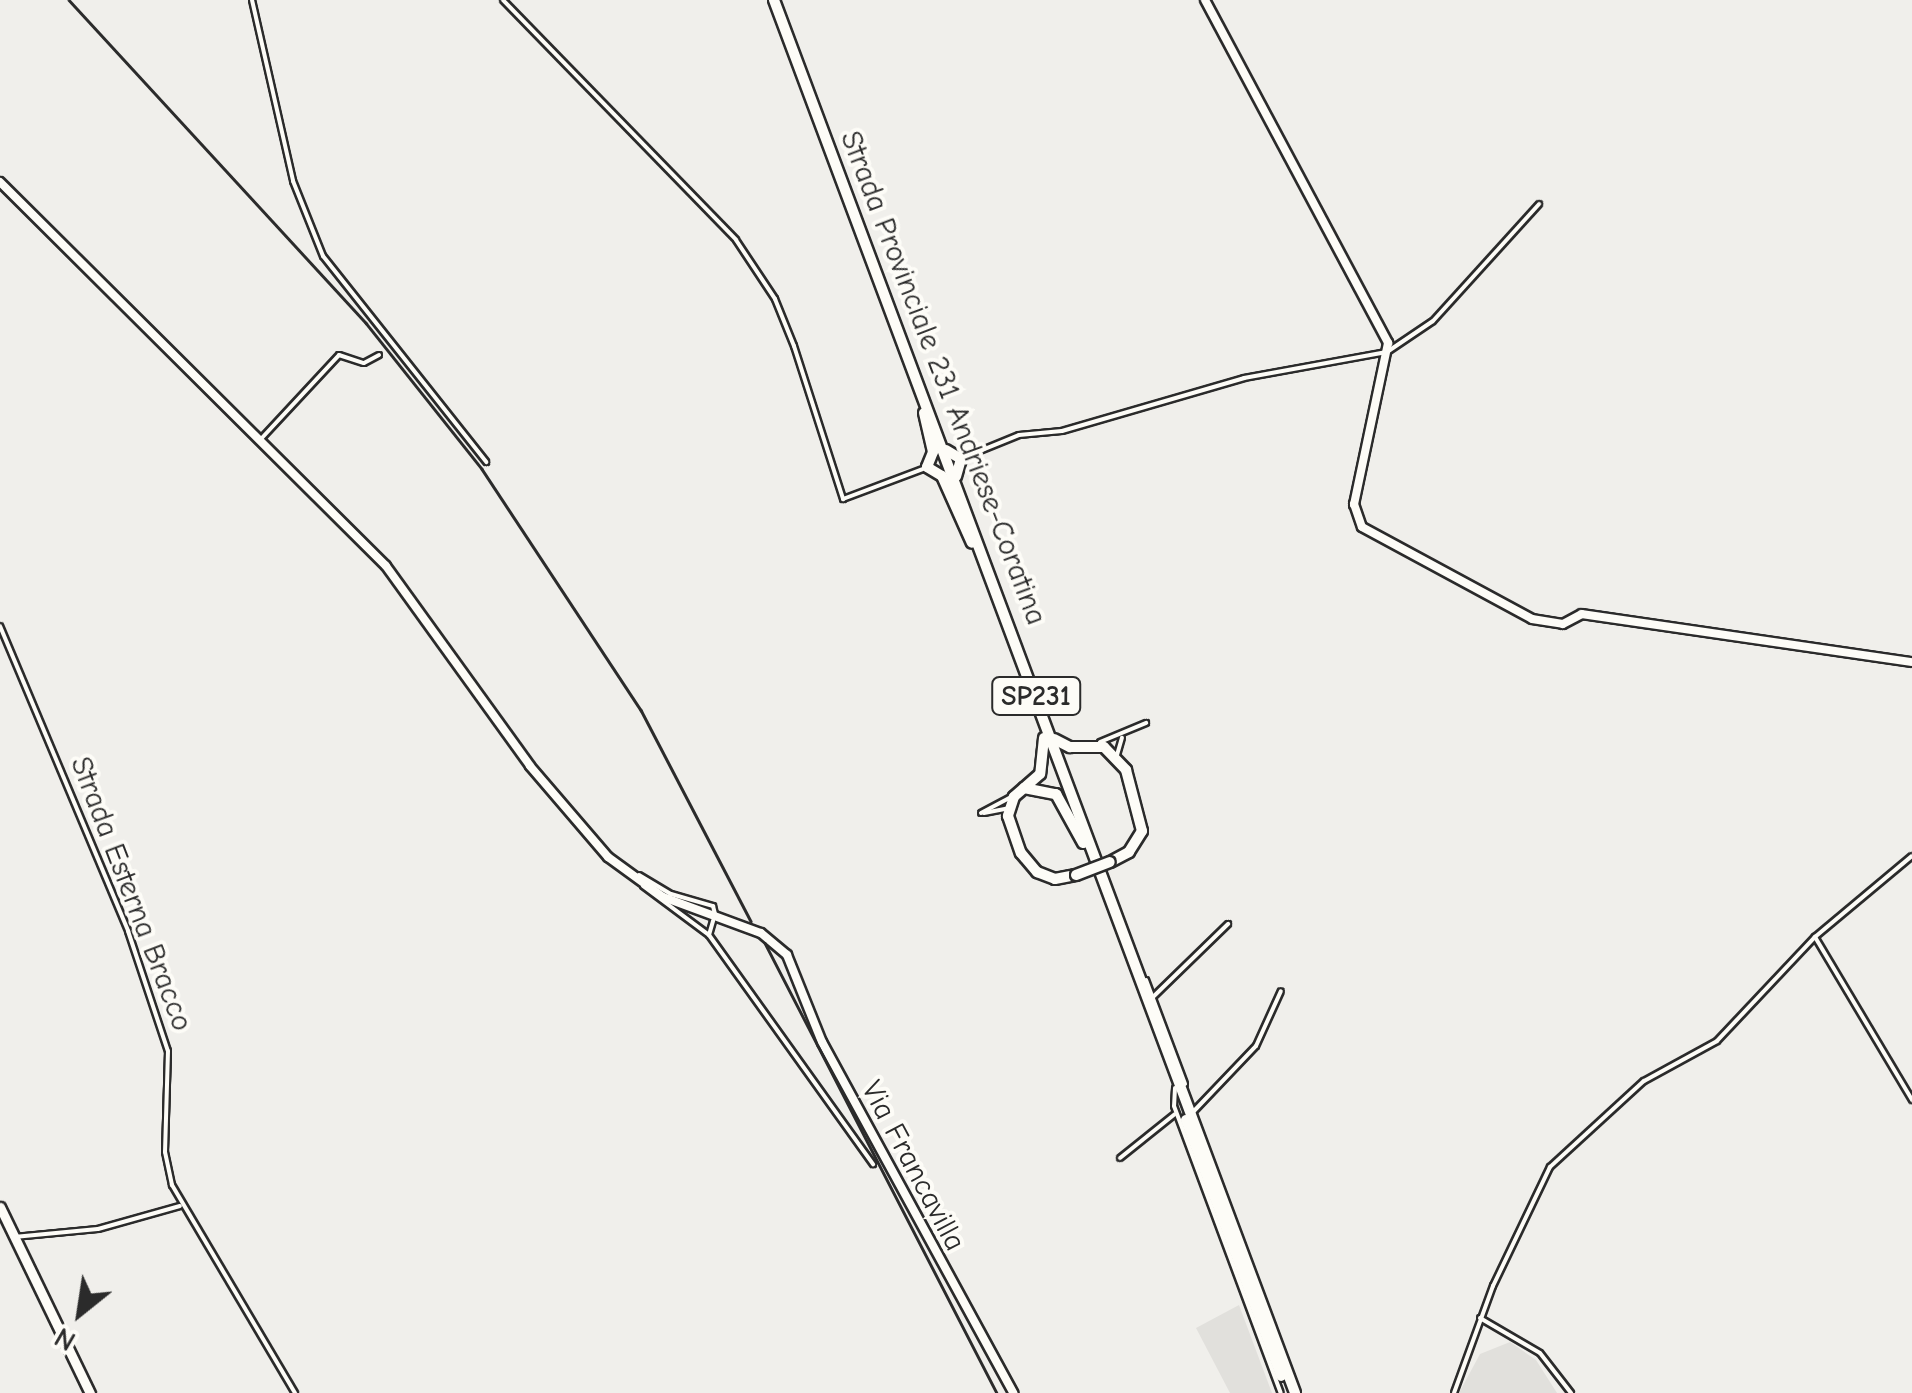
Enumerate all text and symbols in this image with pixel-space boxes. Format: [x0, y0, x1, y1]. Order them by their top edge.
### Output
street label: Strada Provinciale 231 Andriese-Coratina [832, 126, 1054, 630]
road number: SP231 [991, 673, 1081, 719]
street label: Strada Esterna Bracco [62, 752, 200, 1036]
street label: Via Francavilla [853, 1075, 973, 1257]
north arrow [30, 1263, 130, 1363]
text: N [49, 1321, 81, 1357]

